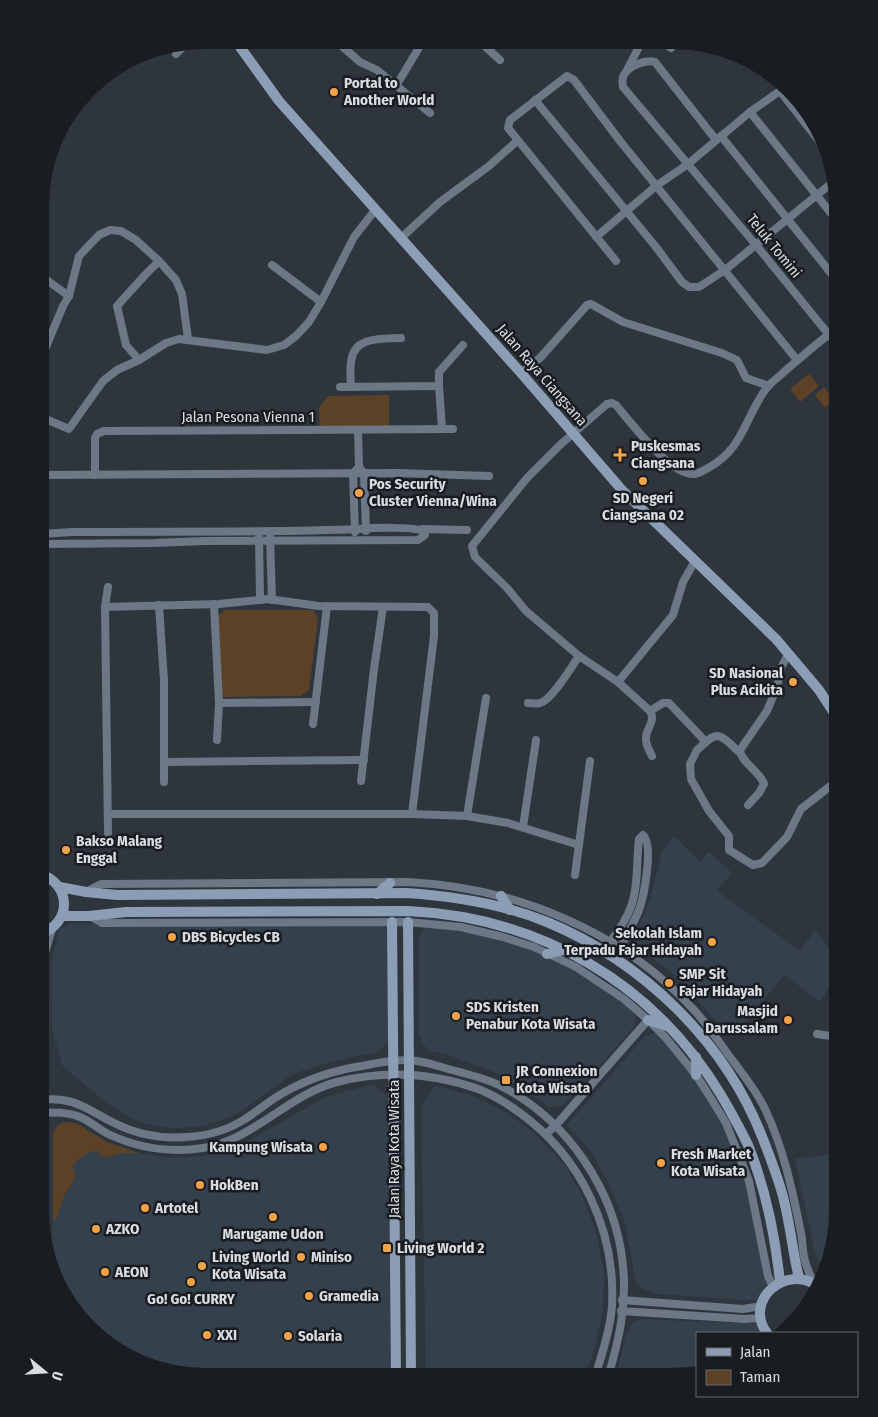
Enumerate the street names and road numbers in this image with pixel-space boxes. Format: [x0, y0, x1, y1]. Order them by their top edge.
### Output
street label: Teluk Tomini [743, 210, 805, 282]
street label: Jalan Raya Ciangsana [493, 320, 591, 430]
street label: Jalan Pesona Vienna 1 [181, 408, 315, 426]
street label: Jalan Raya Kota Wisata [385, 1080, 403, 1218]

